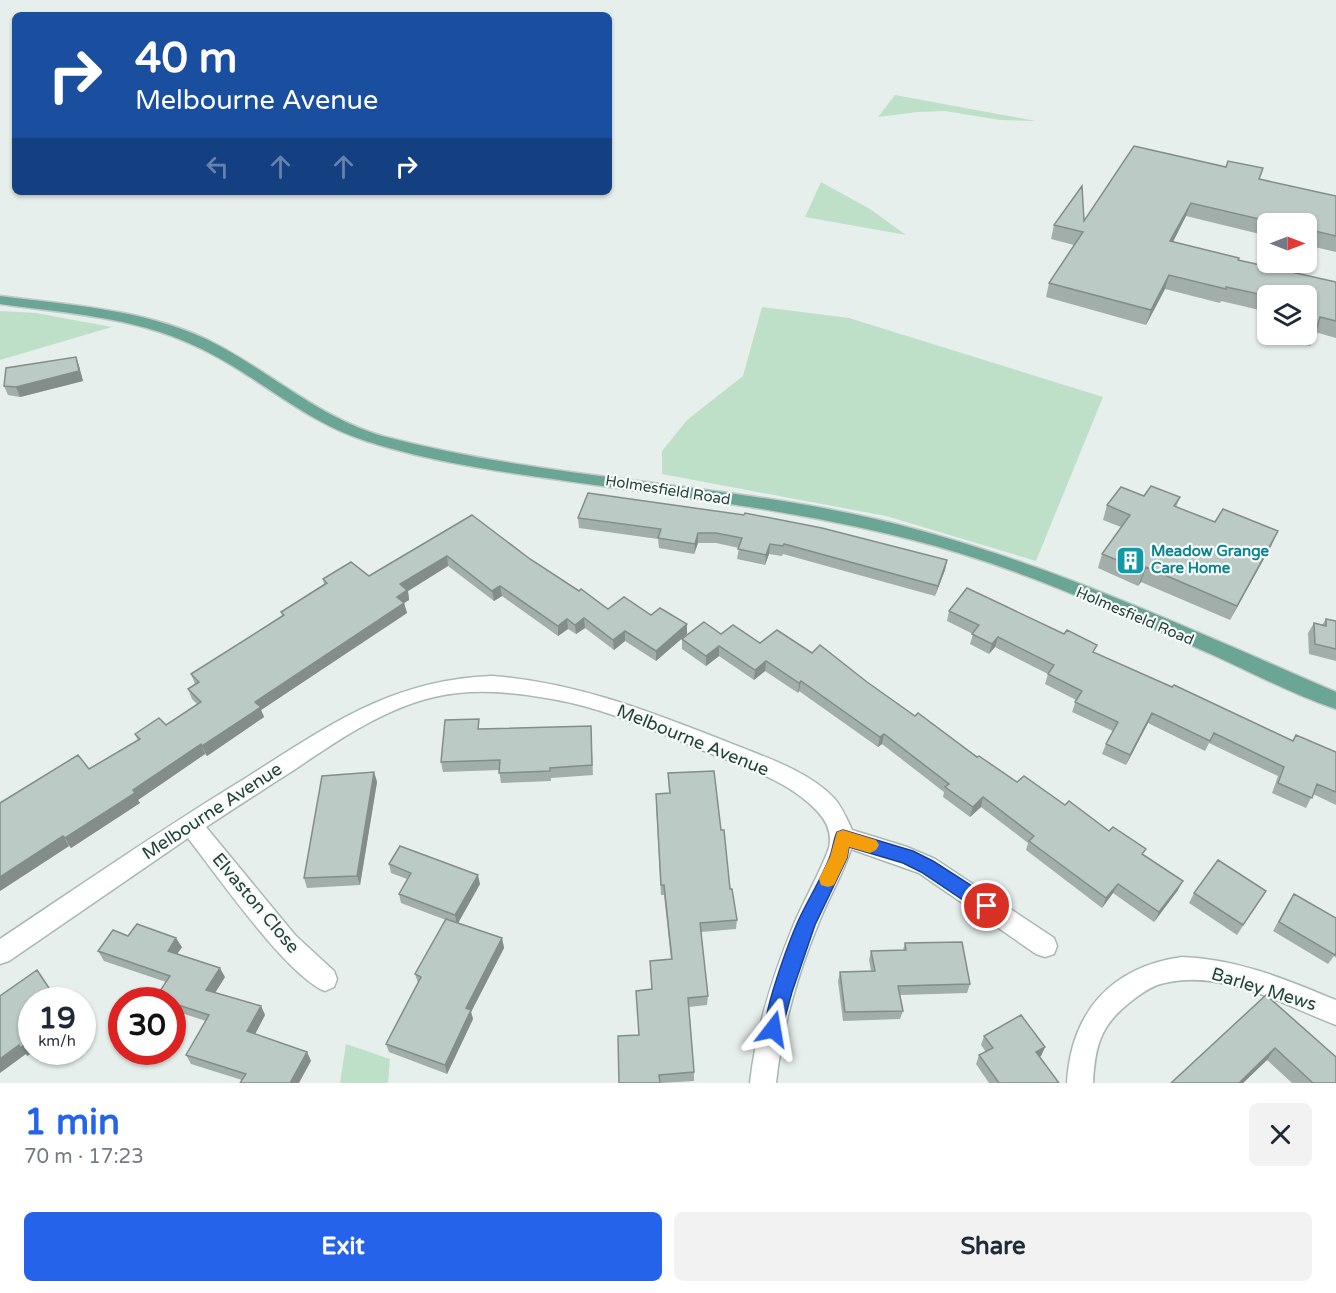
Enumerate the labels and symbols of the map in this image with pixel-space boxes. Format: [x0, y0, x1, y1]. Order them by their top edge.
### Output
north arrow [1257, 213, 1317, 273]
street label: Holmesfield Road [604, 471, 732, 509]
place label: Meadow Grange Care Home [1151, 542, 1270, 577]
building icon: Meadow Grange Care Home [1114, 544, 1146, 576]
street label: Holmesfield Road [1073, 583, 1197, 649]
street label: Melbourne Avenue [614, 699, 772, 781]
street label: Melbourne Avenue [138, 758, 286, 864]
street label: Elvaston Close [208, 848, 304, 958]
pin [961, 880, 1012, 931]
street label: Barley Mews [1209, 963, 1319, 1015]
speed limit sign: 30 [108, 987, 186, 1065]
position arrow [741, 997, 805, 1061]

